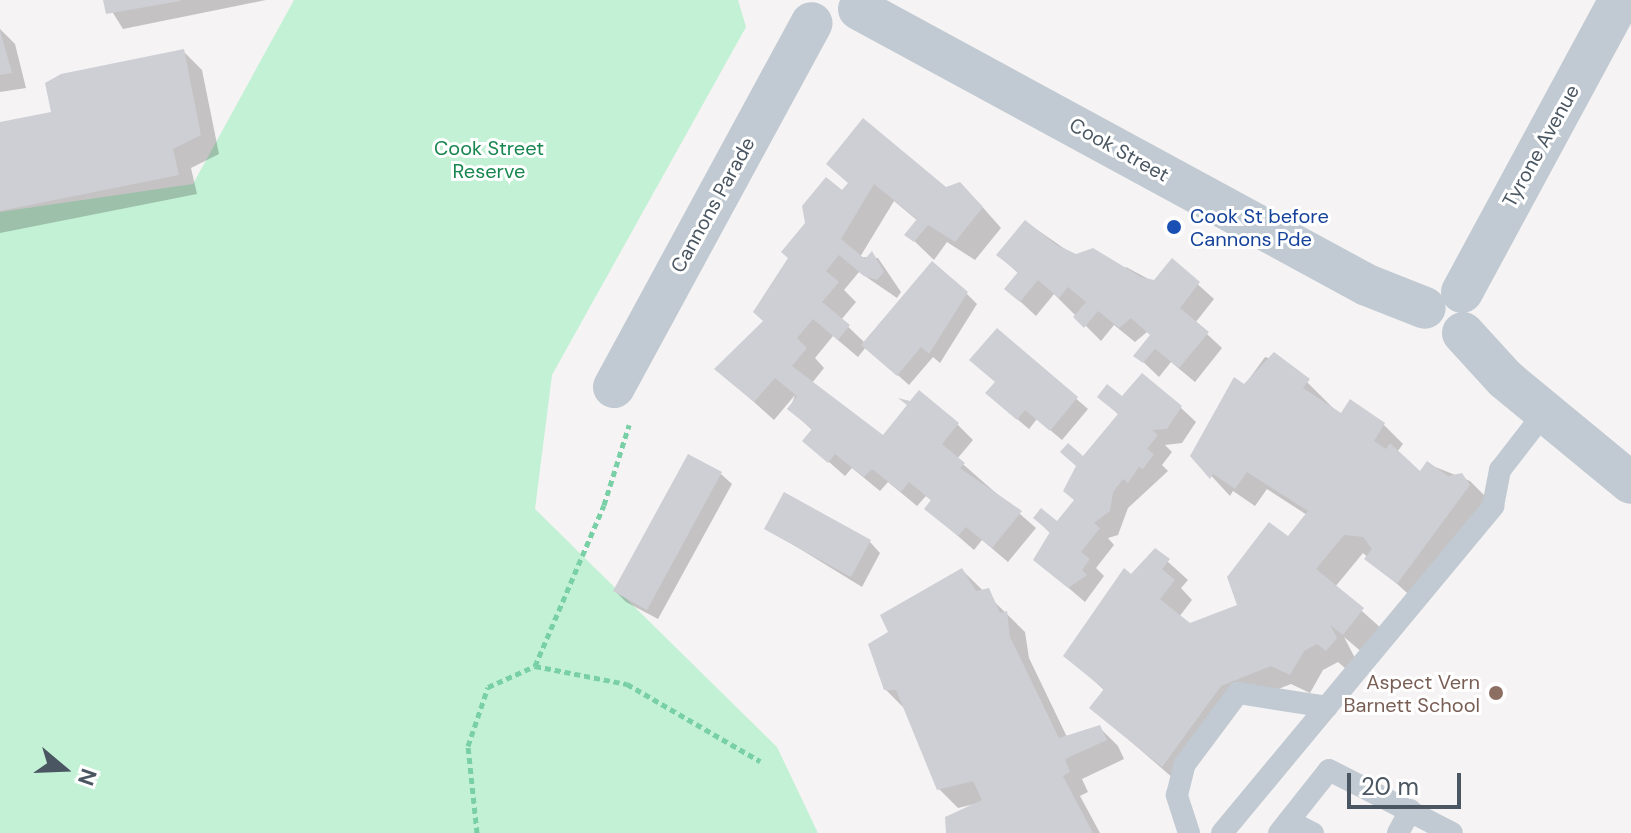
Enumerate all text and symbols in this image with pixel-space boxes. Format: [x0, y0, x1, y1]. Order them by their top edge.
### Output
street label: Tyrone Avenue [1497, 81, 1585, 211]
street label: Cook Street [1065, 113, 1173, 187]
street label: Cannons Parade [666, 133, 760, 277]
park label: Cook Street Reserve [434, 136, 544, 183]
place label: Cook St before Cannons Pde [1190, 204, 1329, 251]
marker: Cook St before Cannons Pde [1165, 218, 1183, 236]
place label: Aspect Vern Barnett School [1343, 670, 1480, 717]
marker: Aspect Vern Barnett School [1487, 684, 1505, 702]
north arrow [24, 729, 104, 809]
scale bar [1351, 757, 1465, 807]
text: N [71, 765, 103, 789]
text: 20 m [1361, 771, 1419, 802]

